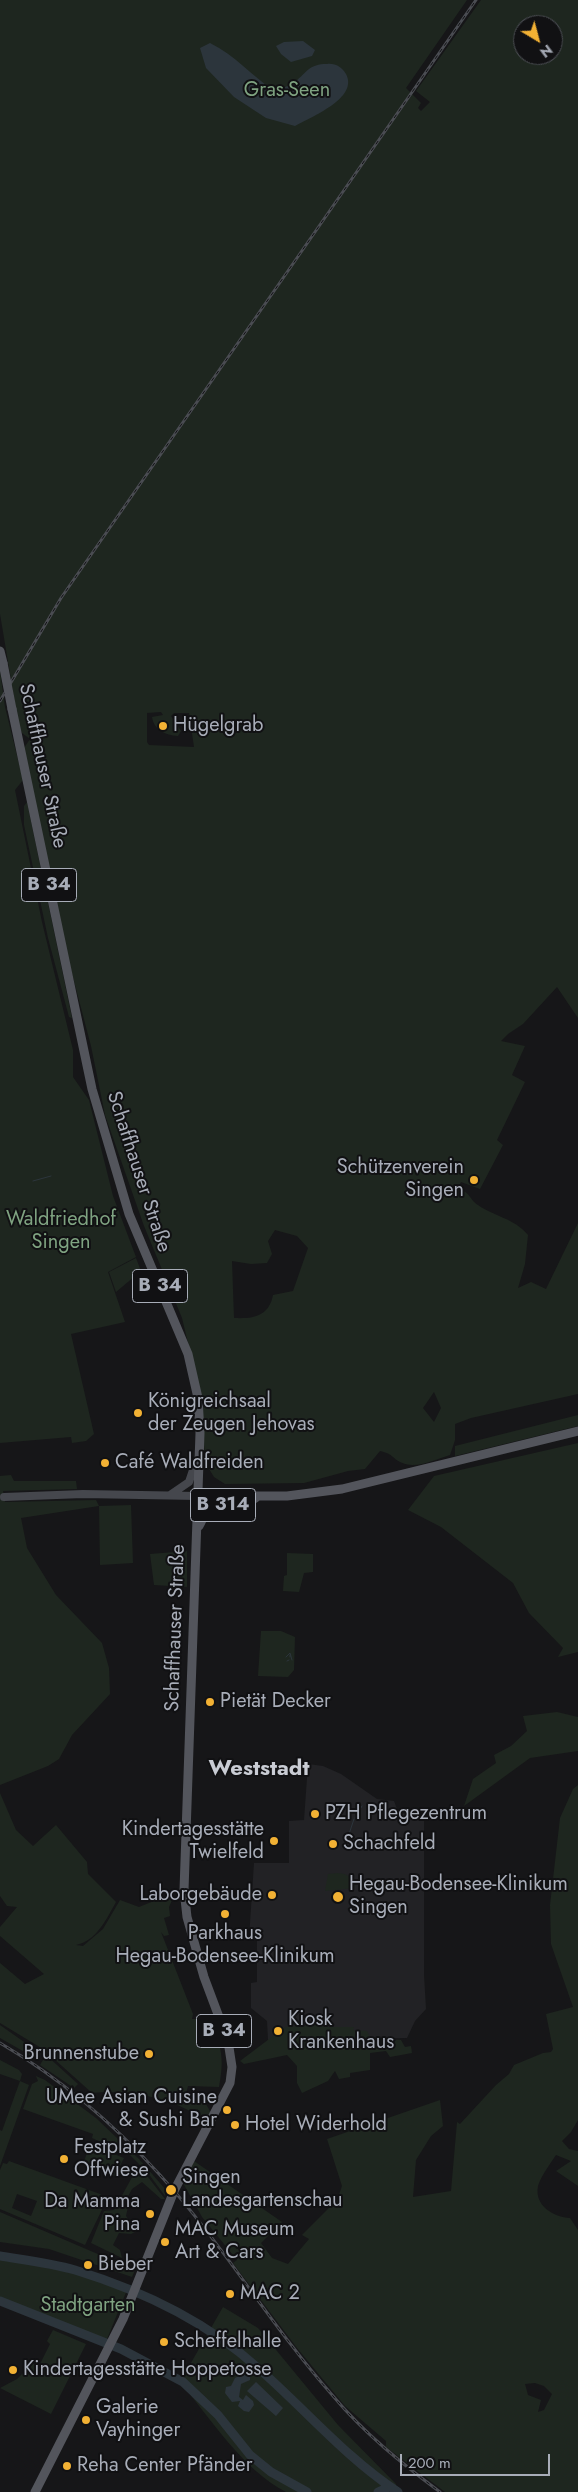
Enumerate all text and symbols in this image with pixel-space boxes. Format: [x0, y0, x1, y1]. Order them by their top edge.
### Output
north arrow [513, 15, 563, 65]
text: N [536, 40, 557, 63]
park label: Gras-Seen [244, 79, 330, 103]
street label: Schaffhauser Straße [13, 681, 71, 851]
place label: Hügelgrab [173, 714, 263, 738]
marker: Hügelgrab [157, 720, 169, 732]
road number: B 34 [22, 868, 76, 902]
street label: Schaffhauser Straße [101, 1089, 175, 1255]
place label: Schützenverein Singen [337, 1156, 464, 1203]
marker: Schützenverein Singen [468, 1174, 480, 1186]
park label: Waldfriedhof Singen [6, 1208, 116, 1255]
road number: B 34 [132, 1270, 188, 1302]
place label: Königreichsaal der Zeugen Jehovas [148, 1390, 315, 1437]
marker: Königreichsaal der Zeugen Jehovas [132, 1407, 144, 1419]
place label: Café Waldfreiden [115, 1451, 264, 1475]
marker: Café Waldfreiden [99, 1457, 111, 1469]
road number: B 314 [190, 1488, 256, 1522]
street label: Schaffhauser Straße [161, 1544, 191, 1712]
place label: Pietät Decker [220, 1690, 331, 1714]
marker: Pietät Decker [204, 1696, 216, 1708]
district label: Weststadt [209, 1757, 309, 1783]
place label: PZH Pflegezentrum [325, 1802, 487, 1826]
marker: PZH Pflegezentrum [309, 1808, 321, 1820]
place label: Kindertagesstätte Twielfeld [122, 1818, 264, 1865]
place label: Schachfeld [343, 1832, 436, 1856]
marker: Kindertagesstätte Twielfeld [268, 1835, 280, 1847]
marker: Schachfeld [327, 1838, 339, 1850]
place label: Hegau-Bodensee-Klinikum Singen [349, 1873, 568, 1920]
place label: Laborgebäude [140, 1883, 262, 1907]
marker: Laborgebäude [266, 1889, 278, 1901]
marker: Hegau-Bodensee-Klinikum Singen [331, 1890, 345, 1904]
marker: Parkhaus Hegau-Bodensee-Klinikum [219, 1908, 231, 1920]
place label: Parkhaus Hegau-Bodensee-Klinikum [116, 1922, 334, 1969]
place label: Kiosk Krankenhaus [288, 2008, 394, 2055]
road number: B 34 [196, 2014, 252, 2048]
marker: Kiosk Krankenhaus [272, 2025, 284, 2037]
place label: Brunnenstube [24, 2042, 139, 2066]
marker: Brunnenstube [143, 2048, 155, 2060]
place label: UMee Asian Cuisine & Sushi Bar [46, 2086, 217, 2133]
marker: UMee Asian Cuisine & Sushi Bar [221, 2104, 233, 2116]
place label: Hotel Widerhold [245, 2113, 387, 2137]
marker: Hotel Widerhold [229, 2119, 241, 2131]
place label: Festplatz Offwiese [74, 2136, 149, 2183]
marker: Festplatz Offwiese [58, 2153, 70, 2165]
place label: Singen Landesgartenschau [182, 2166, 343, 2213]
marker: Singen Landesgartenschau [164, 2183, 178, 2197]
place label: Da Mamma Pina [44, 2190, 140, 2237]
marker: Da Mamma Pina [144, 2208, 156, 2220]
place label: MAC Museum Art & Cars [175, 2218, 295, 2265]
marker: MAC Museum Art & Cars [159, 2236, 171, 2248]
place label: Bieber [98, 2253, 153, 2277]
marker: Bieber [82, 2259, 94, 2271]
place label: MAC 2 [240, 2282, 300, 2306]
marker: MAC 2 [224, 2288, 236, 2300]
park label: Stadtgarten [40, 2294, 136, 2318]
place label: Scheffelhalle [174, 2330, 281, 2354]
marker: Scheffelhalle [158, 2336, 170, 2348]
place label: Kindertagesstätte Hoppetosse [23, 2358, 272, 2382]
marker: Kindertagesstätte Hoppetosse [7, 2364, 19, 2376]
place label: Galerie Vayhinger [96, 2396, 180, 2443]
marker: Galerie Vayhinger [80, 2414, 92, 2426]
scale bar [403, 2444, 553, 2476]
text: 200 m [408, 2452, 451, 2474]
place label: Reha Center Pfänder [77, 2454, 253, 2478]
marker: Reha Center Pfänder [61, 2460, 73, 2472]

